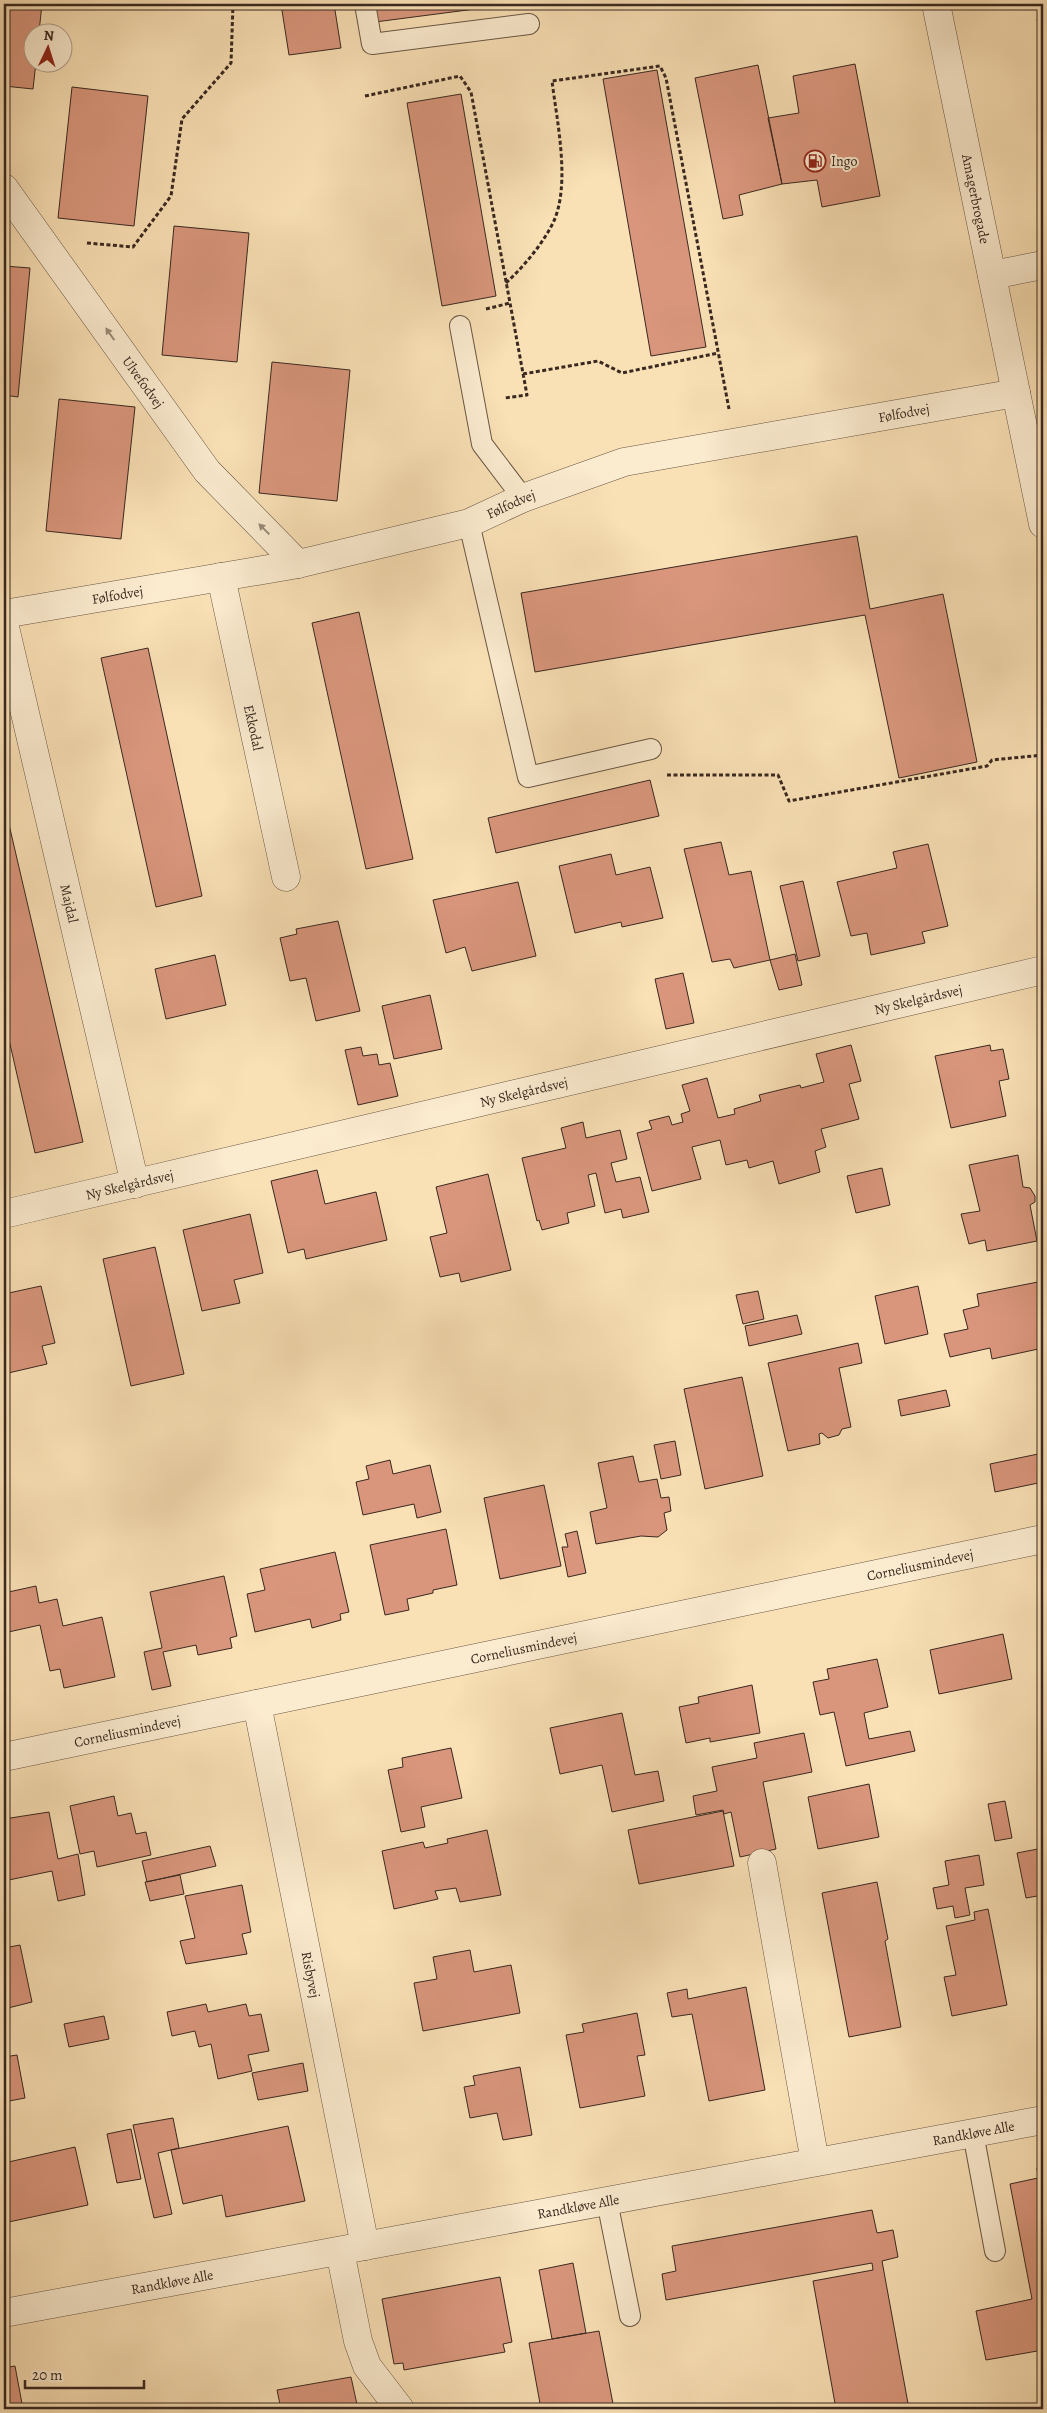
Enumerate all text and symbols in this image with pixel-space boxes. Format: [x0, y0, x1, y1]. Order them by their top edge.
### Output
north arrow [22, 22, 72, 72]
text: N [43, 26, 55, 45]
fuel station icon: Ingo [803, 149, 827, 173]
street label: Amagerbrogade [957, 151, 995, 246]
place label: Ingo [831, 152, 858, 171]
one-way arrow [105, 327, 115, 340]
street label: Ulvefodvej [118, 352, 168, 412]
street label: Følfodvej [877, 399, 931, 427]
street label: Følfodvej [483, 485, 538, 523]
one-way arrow [258, 523, 270, 535]
street label: Følfodvej [90, 581, 144, 608]
street label: Ekkodal [239, 703, 268, 753]
street label: Majdal [56, 882, 83, 925]
street label: Ny Skelgårdsvej [872, 980, 964, 1019]
street label: Ny Skelgårdsvej [478, 1072, 570, 1111]
street label: Ny Skelgårdsvej [84, 1165, 176, 1204]
street label: Corneliusmindevej [865, 1544, 975, 1585]
street label: Corneliusmindevej [469, 1628, 579, 1668]
street label: Corneliusmindevej [72, 1711, 182, 1752]
street label: Risbyvej [297, 1950, 325, 2000]
street label: Randkløve Alle [931, 2116, 1016, 2150]
street label: Randkløve Alle [536, 2189, 621, 2223]
street label: Randkløve Alle [129, 2265, 215, 2299]
scale bar [25, 2358, 144, 2390]
text: 20 m [32, 2365, 63, 2385]

